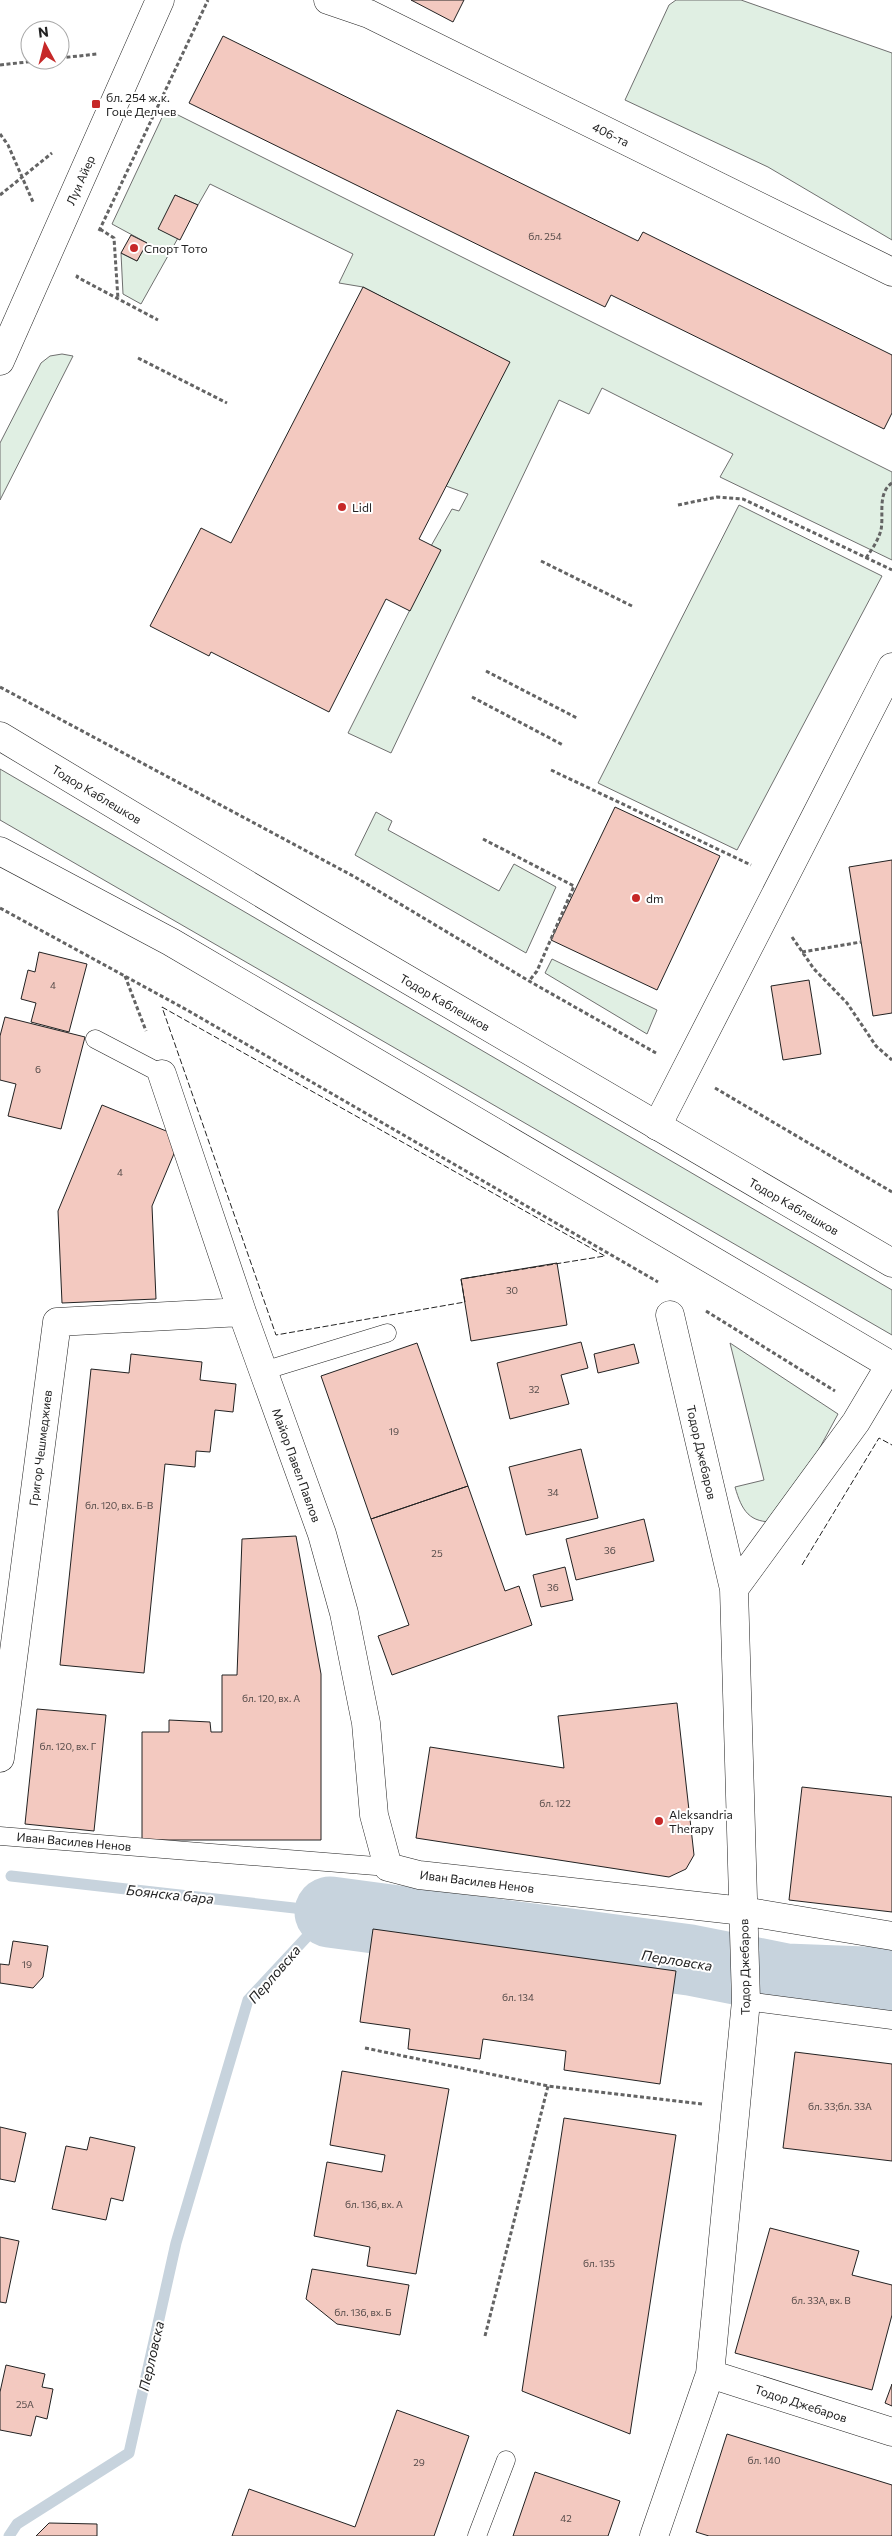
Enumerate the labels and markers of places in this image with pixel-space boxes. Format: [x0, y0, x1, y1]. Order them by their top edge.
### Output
place label: бл. 254 ж.к. Гоце Делчев [106, 90, 176, 118]
marker: бл. 254 ж.к. Гоце Делчев [90, 98, 102, 110]
place label: Спорт Тото [144, 241, 208, 255]
marker: Спорт Тото [128, 242, 140, 254]
place label: Lidl [352, 500, 372, 514]
marker: Lidl [336, 501, 348, 513]
place label: dm [646, 891, 663, 905]
marker: dm [630, 892, 642, 904]
place label: Aleksandria Therapy [669, 1807, 733, 1835]
marker: Aleksandria Therapy [653, 1815, 665, 1827]

